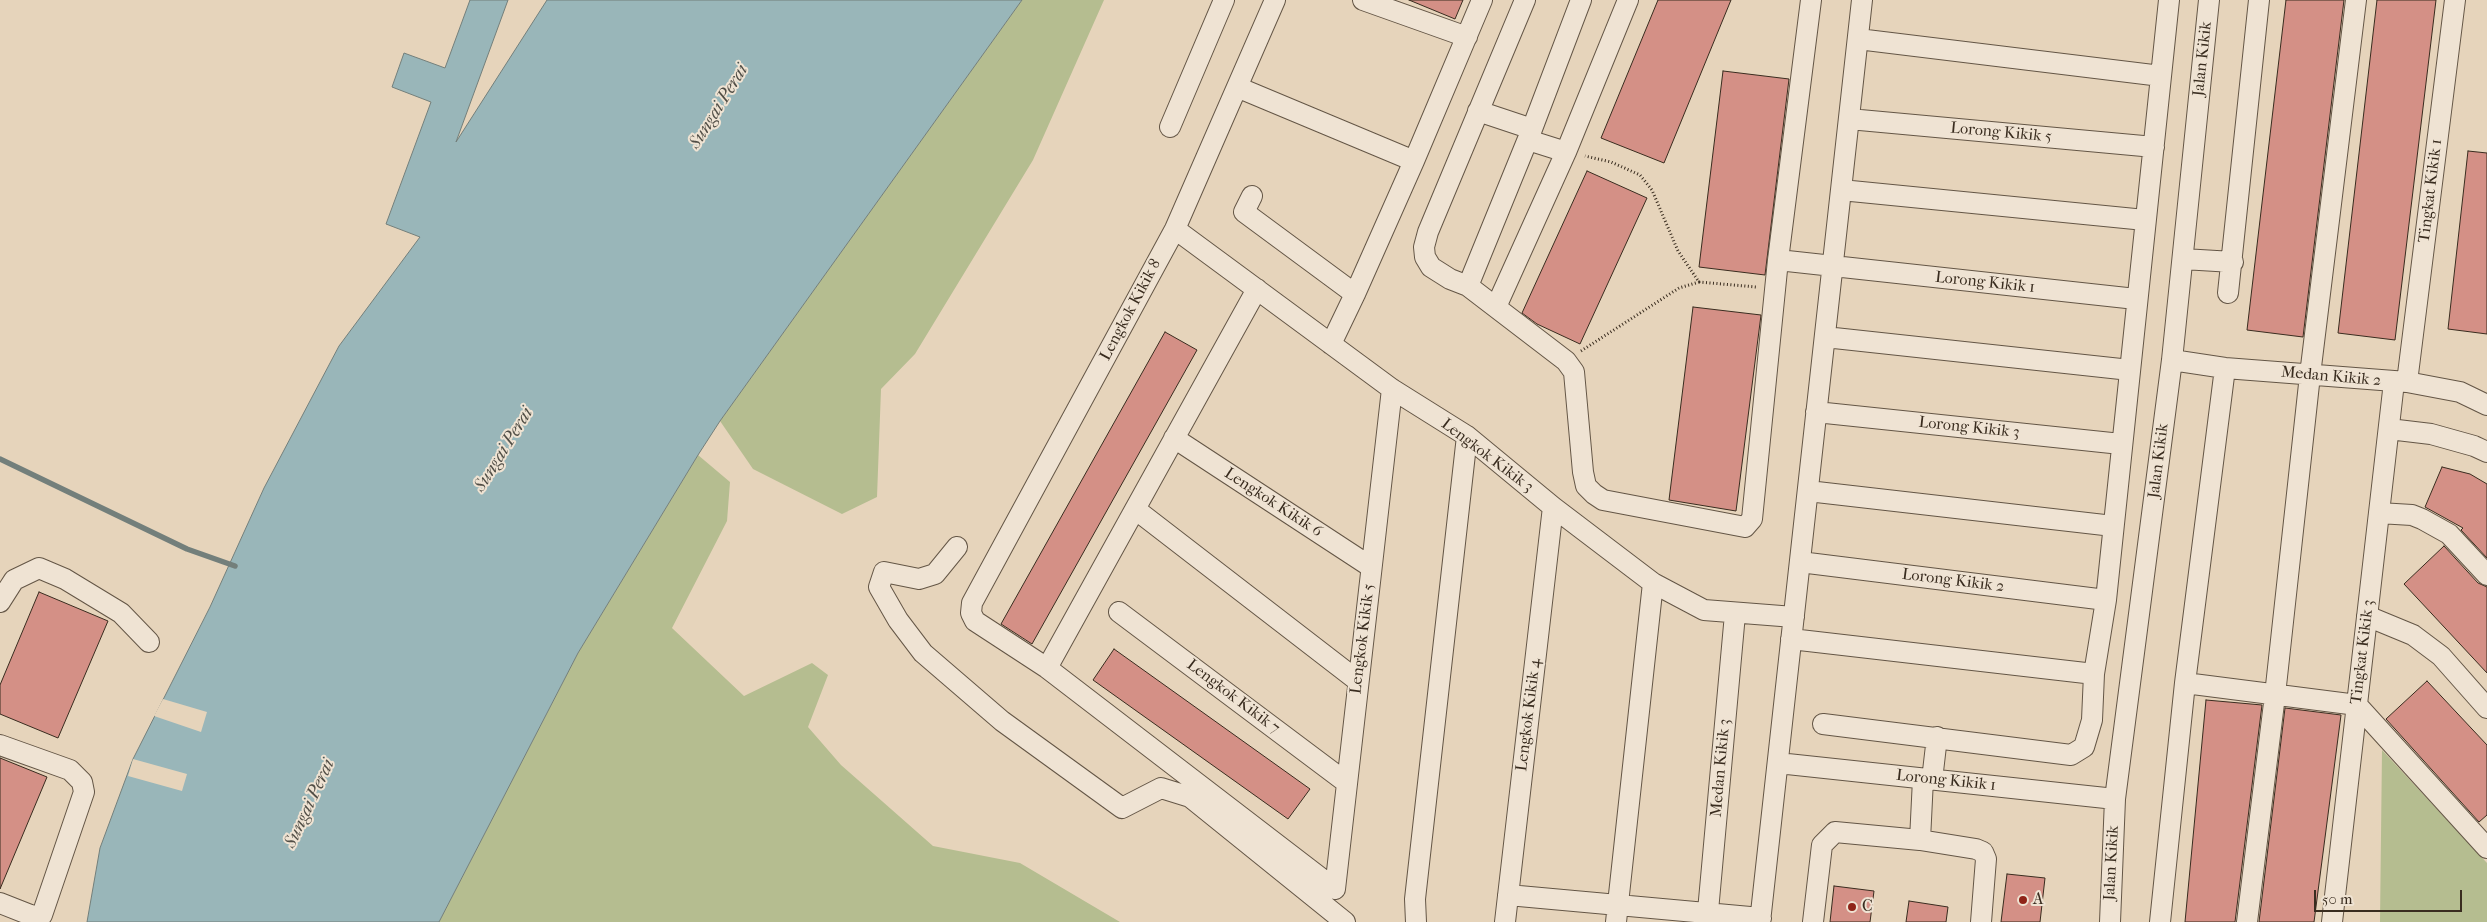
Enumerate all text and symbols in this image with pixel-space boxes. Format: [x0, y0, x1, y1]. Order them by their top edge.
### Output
street label: Jalan Kikik [2190, 21, 2216, 97]
water label: Sungai Perai [685, 61, 753, 153]
street label: Lorong Kikik 5 [1950, 119, 2052, 147]
street label: Tingkat Kikik 1 [2415, 138, 2447, 244]
street label: Lengkok Kikik 8 [1096, 256, 1166, 364]
street label: Lorong Kikik 1 [1934, 268, 2036, 298]
street label: Medan Kikik 2 [2280, 363, 2382, 391]
water label: Sungai Perai [470, 404, 538, 496]
street label: Lorong Kikik 3 [1918, 413, 2020, 443]
street label: Lengkok Kikik 3 [1437, 415, 1537, 497]
street label: Jalan Kikik [2145, 423, 2173, 499]
street label: Lengkok Kikik 6 [1220, 464, 1326, 542]
street label: Lorong Kikik 2 [1901, 565, 2005, 597]
street label: Lengkok Kikik 5 [1347, 583, 1379, 695]
street label: Tingkat Kikik 3 [2347, 599, 2379, 705]
street label: Lengkok Kikik 7 [1183, 656, 1283, 738]
street label: Lengkok Kikik 4 [1513, 657, 1545, 773]
street label: Medan Kikik 3 [1707, 718, 1735, 818]
water label: Sungai Perai [280, 756, 340, 852]
street label: Lorong Kikik 1 [1895, 766, 1997, 796]
street label: Jalan Kikik [2100, 825, 2124, 901]
scale bar [2317, 880, 2464, 912]
place label: A [2033, 890, 2043, 910]
text: 50 m [2322, 890, 2352, 908]
marker: A [2017, 894, 2029, 906]
place label: C [1862, 897, 1873, 917]
marker: C [1846, 901, 1858, 913]

